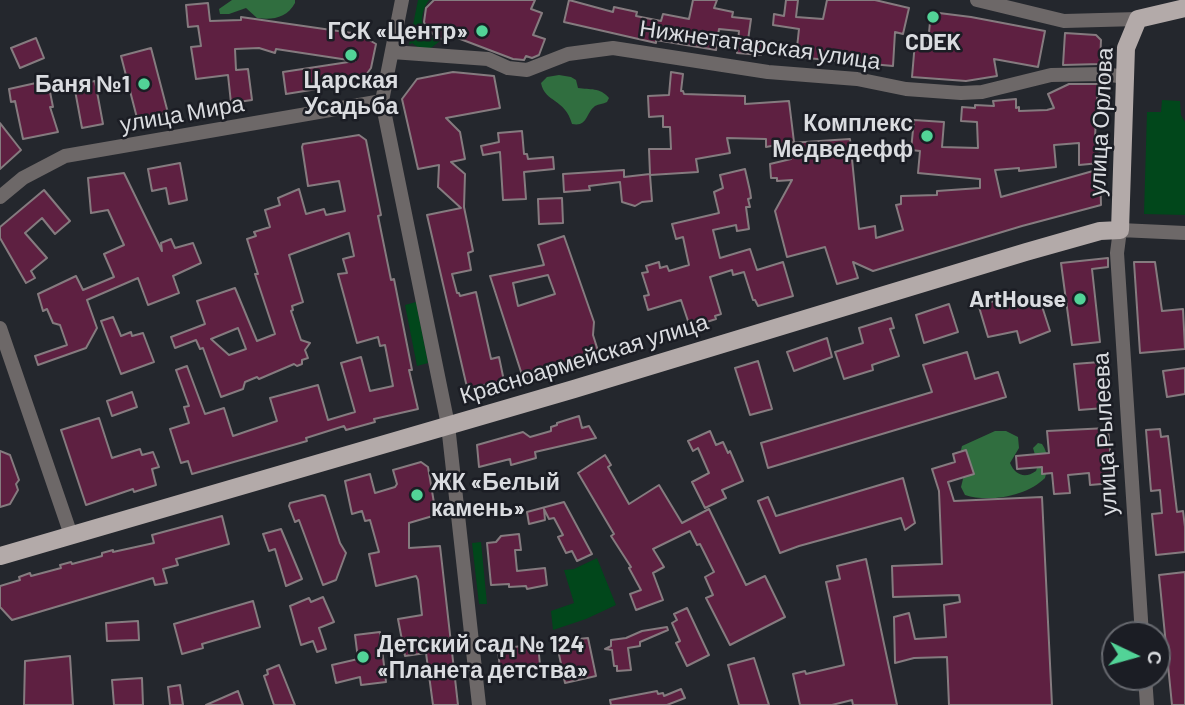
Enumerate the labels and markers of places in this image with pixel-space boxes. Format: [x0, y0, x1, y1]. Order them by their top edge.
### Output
marker: CDEK [925, 9, 941, 25]
place label: ГСК «Центр» [328, 17, 468, 45]
marker: ГСК «Центр» [474, 23, 490, 39]
place label: CDEK [905, 28, 961, 56]
marker: Царская Усадьба [343, 47, 359, 63]
place label: Царская Усадьба [303, 66, 399, 120]
place label: Баня №1 [35, 70, 130, 98]
marker: Баня №1 [136, 76, 152, 92]
place label: Комплекс Медведефф [772, 109, 913, 163]
marker: Комплекс Медведефф [919, 128, 935, 144]
place label: ArtHouse [969, 285, 1066, 313]
marker: ArtHouse [1072, 291, 1088, 307]
place label: ЖК «Белый камень» [431, 468, 560, 522]
marker: ЖК «Белый камень» [409, 487, 425, 503]
place label: Детский сад № 124 «Планета детства» [377, 630, 588, 684]
marker: Детский сад № 124 «Планета детства» [355, 649, 371, 665]

